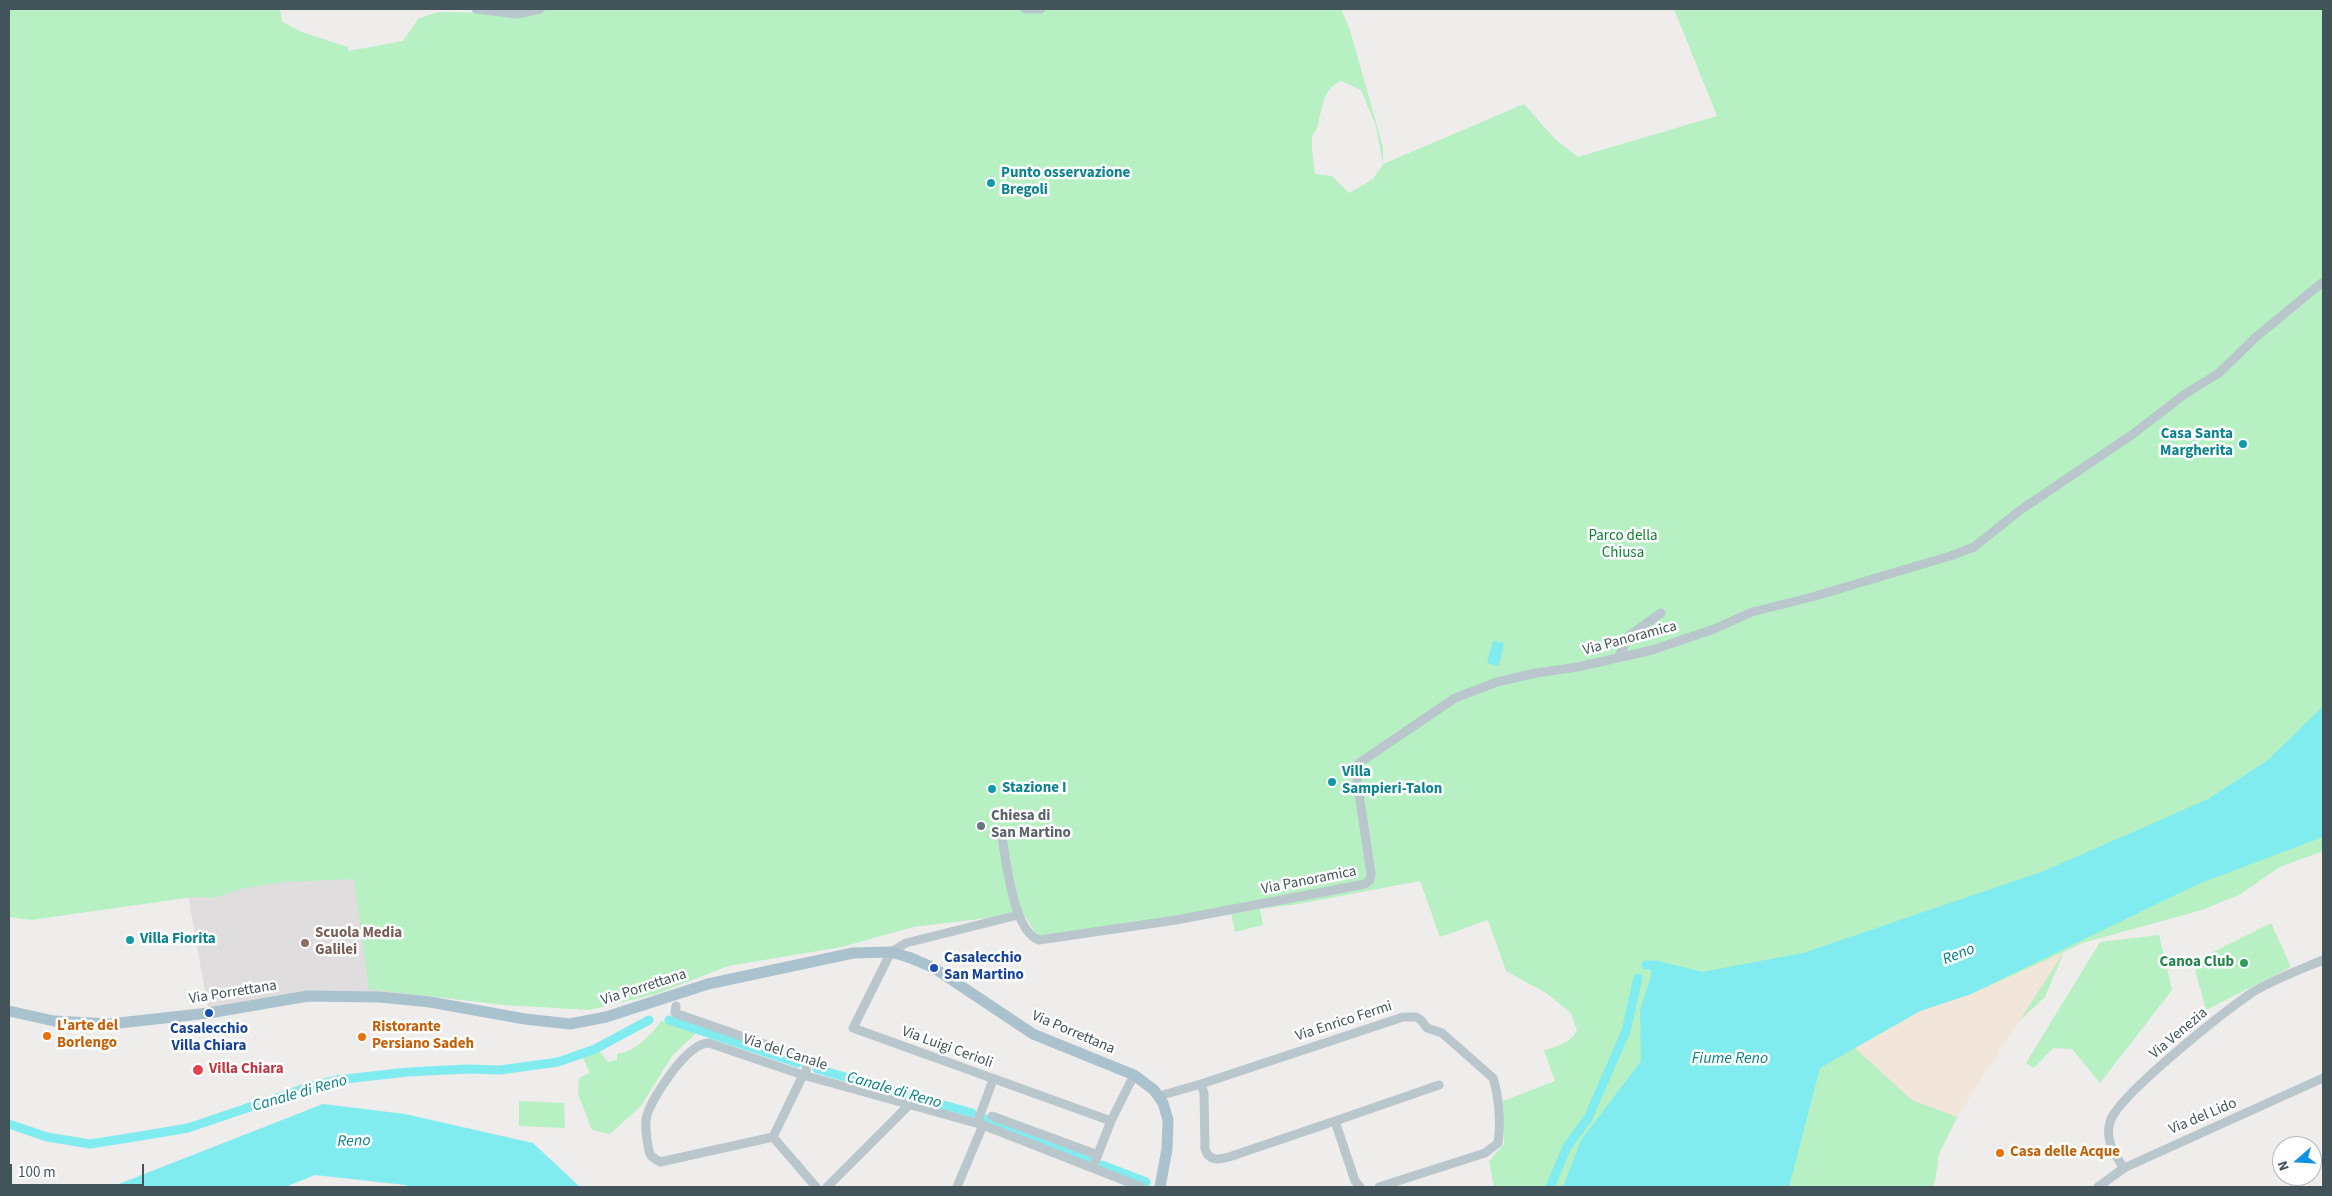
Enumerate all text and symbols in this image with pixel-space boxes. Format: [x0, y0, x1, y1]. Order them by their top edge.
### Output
place label: Punto osservazione Bregoli [1001, 165, 1130, 200]
marker: Punto osservazione Bregoli [985, 177, 997, 189]
place label: Casa Santa Margherita [2160, 426, 2233, 461]
marker: Casa Santa Margherita [2237, 438, 2249, 450]
park label: Parco della Chiusa [1588, 528, 1658, 563]
street label: Via Panoramica [1581, 618, 1679, 660]
place label: Villa Sampieri-Talon [1342, 764, 1442, 799]
marker: Villa Sampieri-Talon [1326, 776, 1338, 788]
place label: Stazione I [1002, 780, 1066, 798]
marker: Stazione I [986, 783, 998, 795]
place label: Chiesa di San Martino [991, 808, 1071, 843]
marker: Chiesa di San Martino [975, 820, 987, 832]
street label: Via Panoramica [1260, 863, 1358, 899]
place label: Scuola Media Galilei [315, 925, 402, 960]
place label: Villa Fiorita [140, 931, 216, 949]
marker: Villa Fiorita [124, 934, 136, 946]
marker: Scuola Media Galilei [299, 937, 311, 949]
water label: Reno [1940, 940, 1978, 970]
place label: Casalecchio San Martino [944, 950, 1024, 985]
place label: Canoa Club [2160, 954, 2234, 972]
marker: Canoa Club [2238, 957, 2250, 969]
marker: Casalecchio San Martino [928, 962, 940, 974]
street label: Via Porrettana [599, 966, 689, 1010]
street label: Via Porrettana [188, 977, 278, 1009]
street label: Via Enrico Fermi [1293, 998, 1395, 1046]
street label: Via Venezia [2146, 1005, 2212, 1063]
marker: Casalecchio Villa Chiara [203, 1007, 215, 1019]
street label: Via Porrettana [1029, 1007, 1117, 1059]
place label: L'arte del Borlengo [57, 1018, 118, 1053]
place label: Ristorante Persiano Sadeh [372, 1019, 474, 1054]
place label: Casalecchio Villa Chiara [170, 1021, 248, 1056]
street label: Via Luigi Cerioli [899, 1023, 995, 1073]
marker: L'arte del Borlengo [41, 1030, 53, 1042]
marker: Ristorante Persiano Sadeh [356, 1031, 368, 1043]
street label: Via del Canale [741, 1031, 829, 1075]
water label: Fiume Reno [1692, 1049, 1768, 1069]
place label: Villa Chiara [209, 1061, 284, 1079]
marker: Villa Chiara [191, 1063, 205, 1077]
water label: Canale di Reno [844, 1068, 944, 1114]
water label: Canale di Reno [250, 1071, 350, 1117]
street label: Via del Lido [2166, 1095, 2240, 1139]
water label: Reno [337, 1132, 371, 1152]
north arrow [2272, 1136, 2322, 1186]
place label: Casa delle Acque [2010, 1144, 2120, 1162]
marker: Casa delle Acque [1994, 1147, 2006, 1159]
scale bar [12, 1154, 146, 1186]
text: N [2273, 1158, 2295, 1173]
text: 100 m [18, 1162, 56, 1183]

